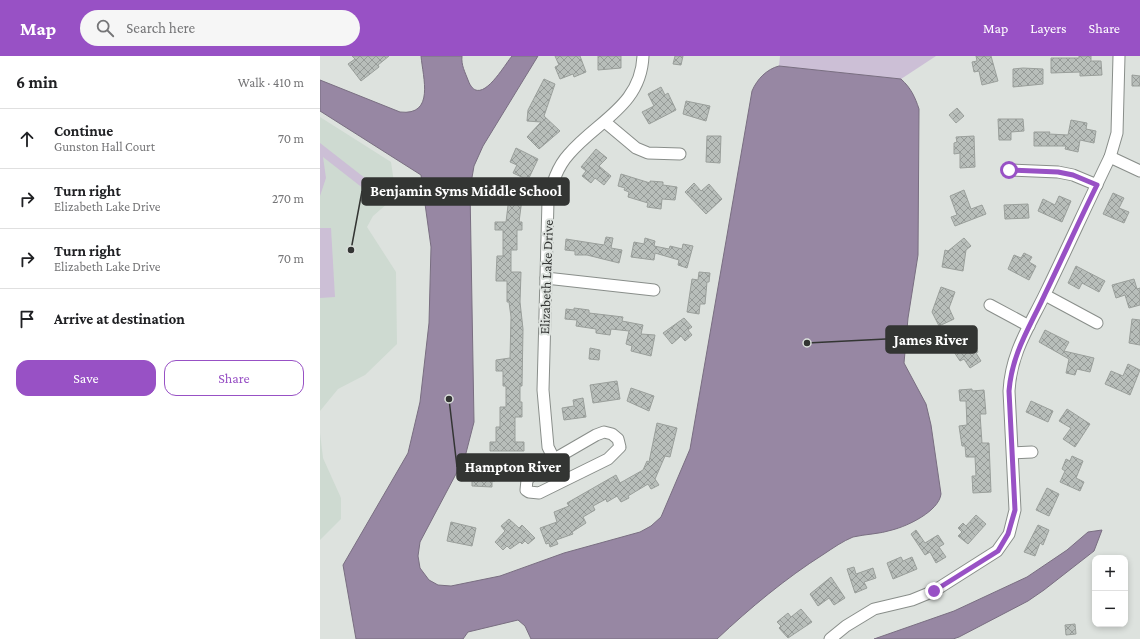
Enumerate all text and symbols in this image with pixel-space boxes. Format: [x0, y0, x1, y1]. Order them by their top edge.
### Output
search box [80, 10, 360, 46]
icon: search [94, 17, 116, 39]
text: Map [20, 18, 56, 39]
text: Search here [126, 20, 195, 36]
text: Map [983, 20, 1008, 36]
text: Layers [1030, 20, 1067, 36]
text: Share [1089, 20, 1120, 36]
text: 6 min [16, 73, 58, 92]
text: Walk · 410 m [238, 75, 304, 90]
text: Continue [54, 123, 113, 139]
icon: ahead [16, 128, 38, 150]
text: 70 m [278, 131, 304, 146]
text: Gunston Hall Court [54, 139, 155, 154]
route start [1000, 161, 1018, 179]
callout: Benjamin Syms Middle School [362, 178, 569, 205]
text: Turn right [54, 183, 121, 199]
text: Benjamin Syms Middle School [370, 183, 562, 200]
icon: right [16, 188, 38, 210]
text: 270 m [272, 191, 304, 206]
text: Elizabeth Lake Drive [54, 199, 161, 214]
street label: Elizabeth Lake Drive [536, 219, 556, 335]
text: Turn right [54, 243, 121, 259]
icon: right [16, 248, 38, 270]
text: 70 m [278, 251, 304, 266]
text: Elizabeth Lake Drive [54, 259, 161, 274]
icon: arrive [16, 308, 38, 330]
text: Arrive at destination [54, 311, 185, 327]
callout: James River [886, 326, 977, 353]
text: James River [892, 332, 968, 348]
button: Save [16, 360, 156, 396]
button: Share [164, 360, 304, 396]
callout: Hampton River [457, 454, 569, 481]
text: Hampton River [465, 459, 561, 475]
map controls [1092, 555, 1128, 627]
button: + [1092, 555, 1128, 591]
route end [925, 582, 943, 600]
button: − [1092, 591, 1128, 627]

